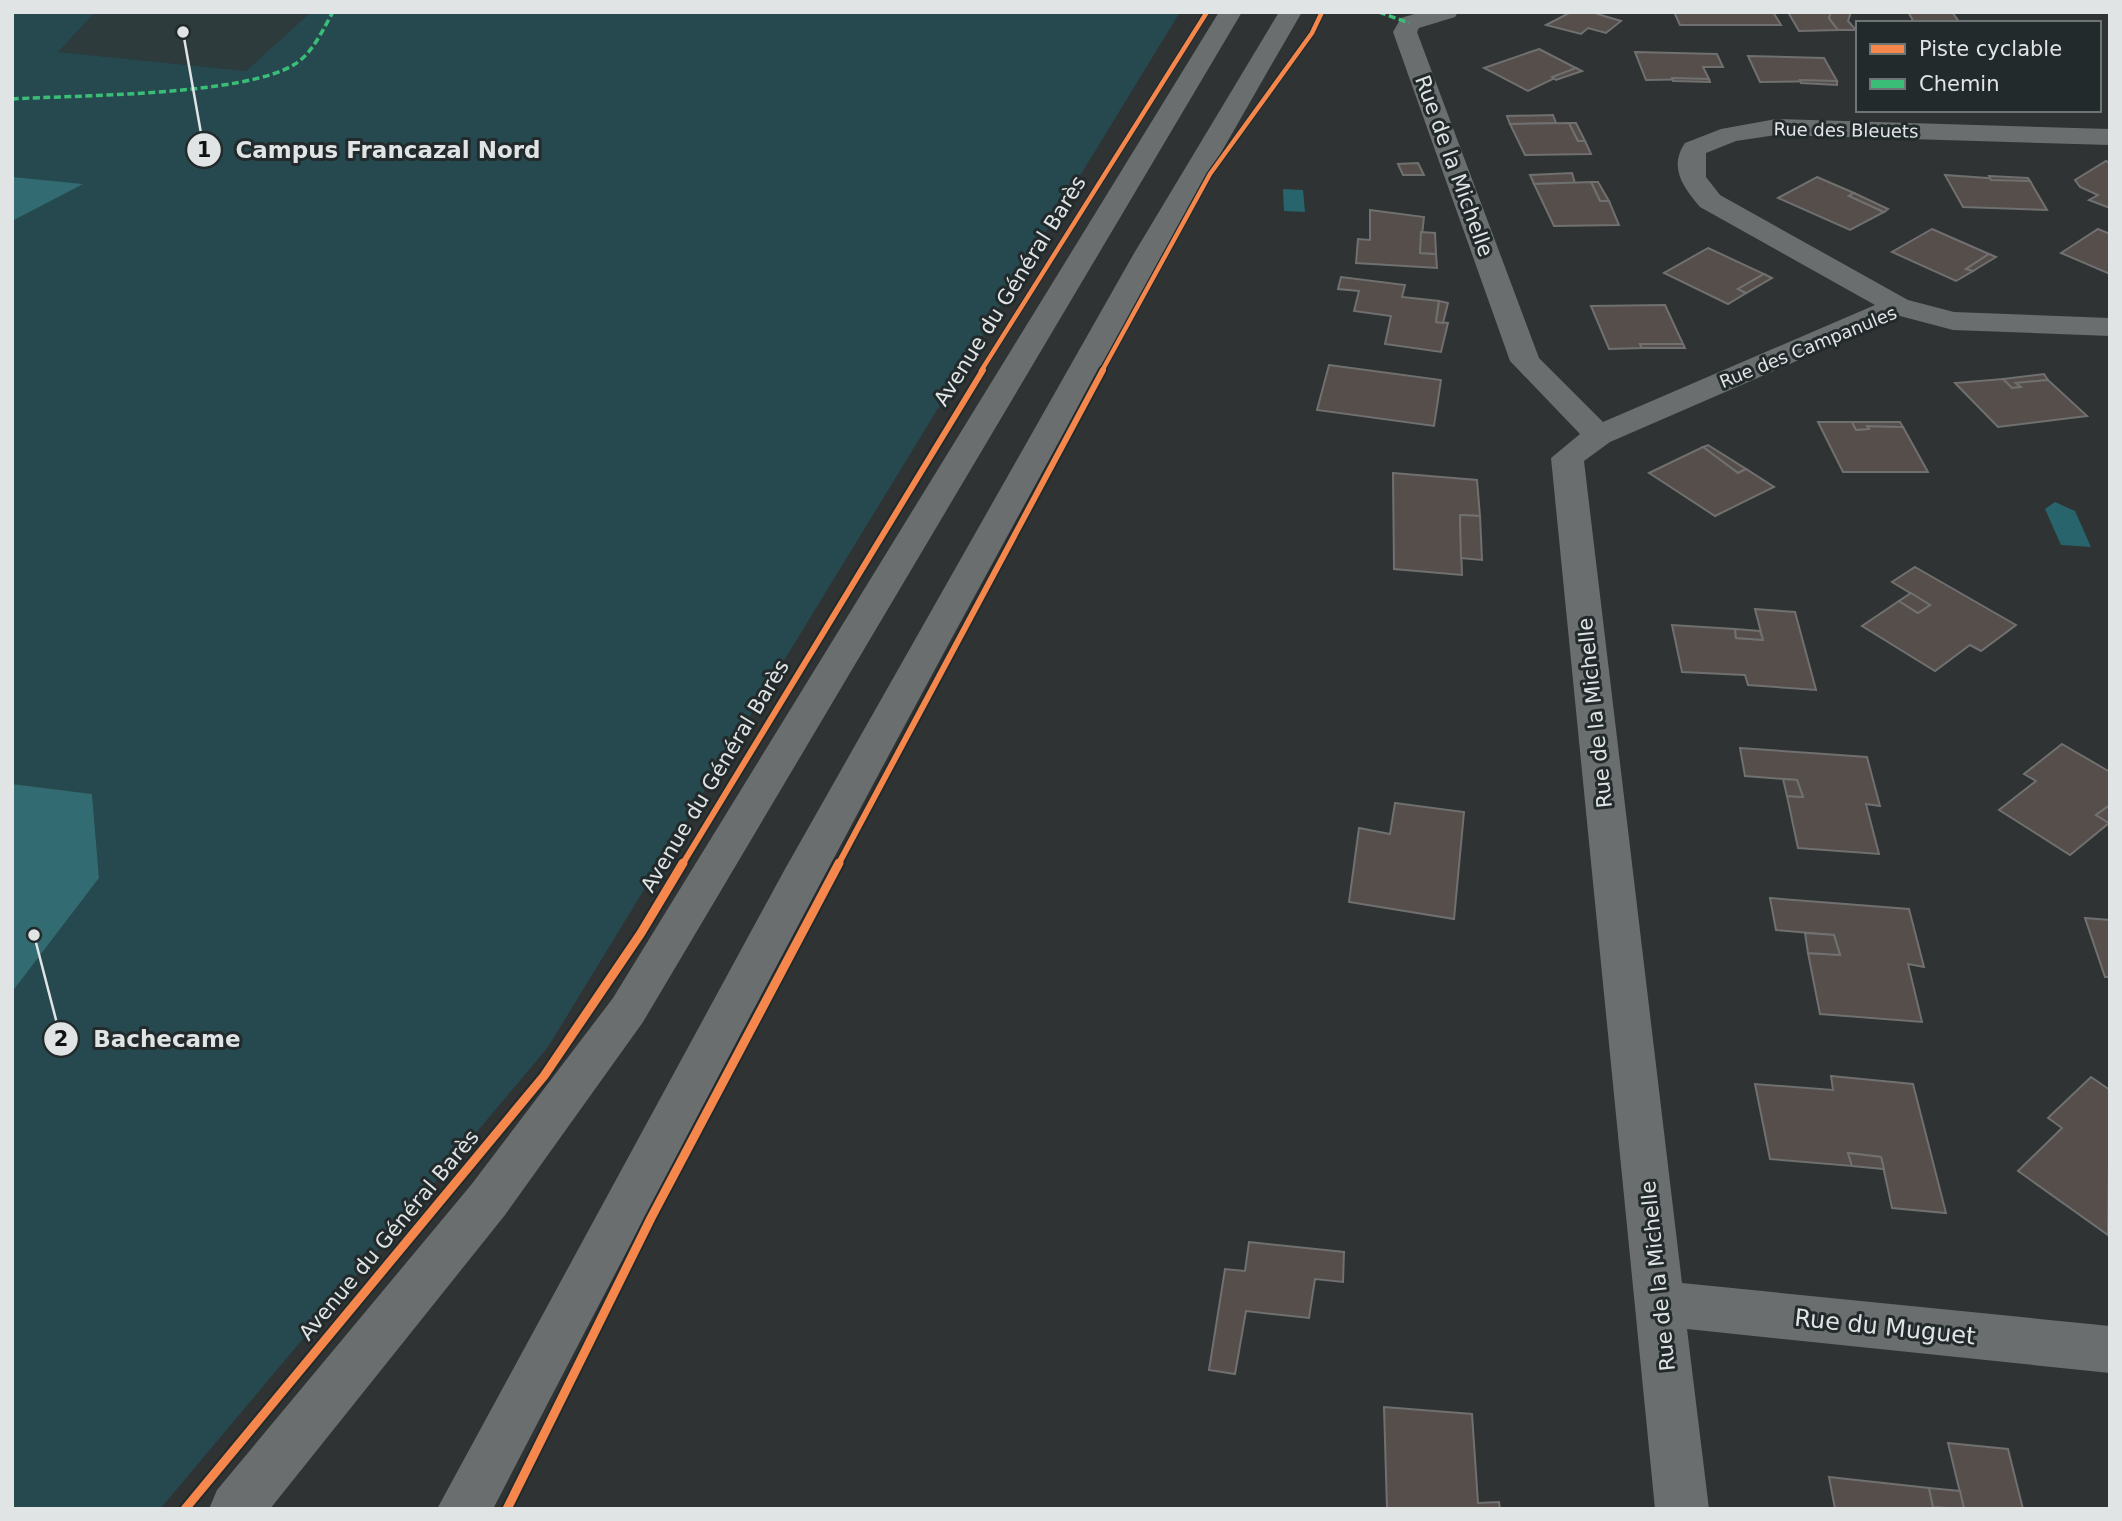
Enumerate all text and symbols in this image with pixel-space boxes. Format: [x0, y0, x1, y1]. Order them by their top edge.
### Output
legend [1856, 21, 2101, 112]
text: Piste cyclable [1919, 37, 2062, 61]
street label: Rue de la Michelle [1410, 72, 1498, 260]
text: Chemin [1919, 72, 2000, 96]
street label: Rue des Bleuets [1773, 118, 1919, 142]
callout: Campus Francazal Nord [187, 128, 555, 172]
text: Campus Francazal Nord [235, 137, 541, 163]
text: 1 [197, 138, 211, 162]
street label: Avenue du Général Barès [929, 172, 1091, 410]
street label: Rue des Campanules [1716, 302, 1900, 392]
street label: Rue de la Michelle [1573, 617, 1617, 809]
street label: Avenue du Général Barès [636, 655, 794, 897]
callout: Bachecame [44, 1017, 254, 1061]
text: Bachecame [93, 1026, 241, 1052]
text: 2 [54, 1027, 68, 1051]
street label: Avenue du Général Barès [294, 1125, 484, 1345]
street label: Rue de la Michelle [1636, 1180, 1680, 1372]
street label: Rue du Muguet [1793, 1304, 1977, 1350]

